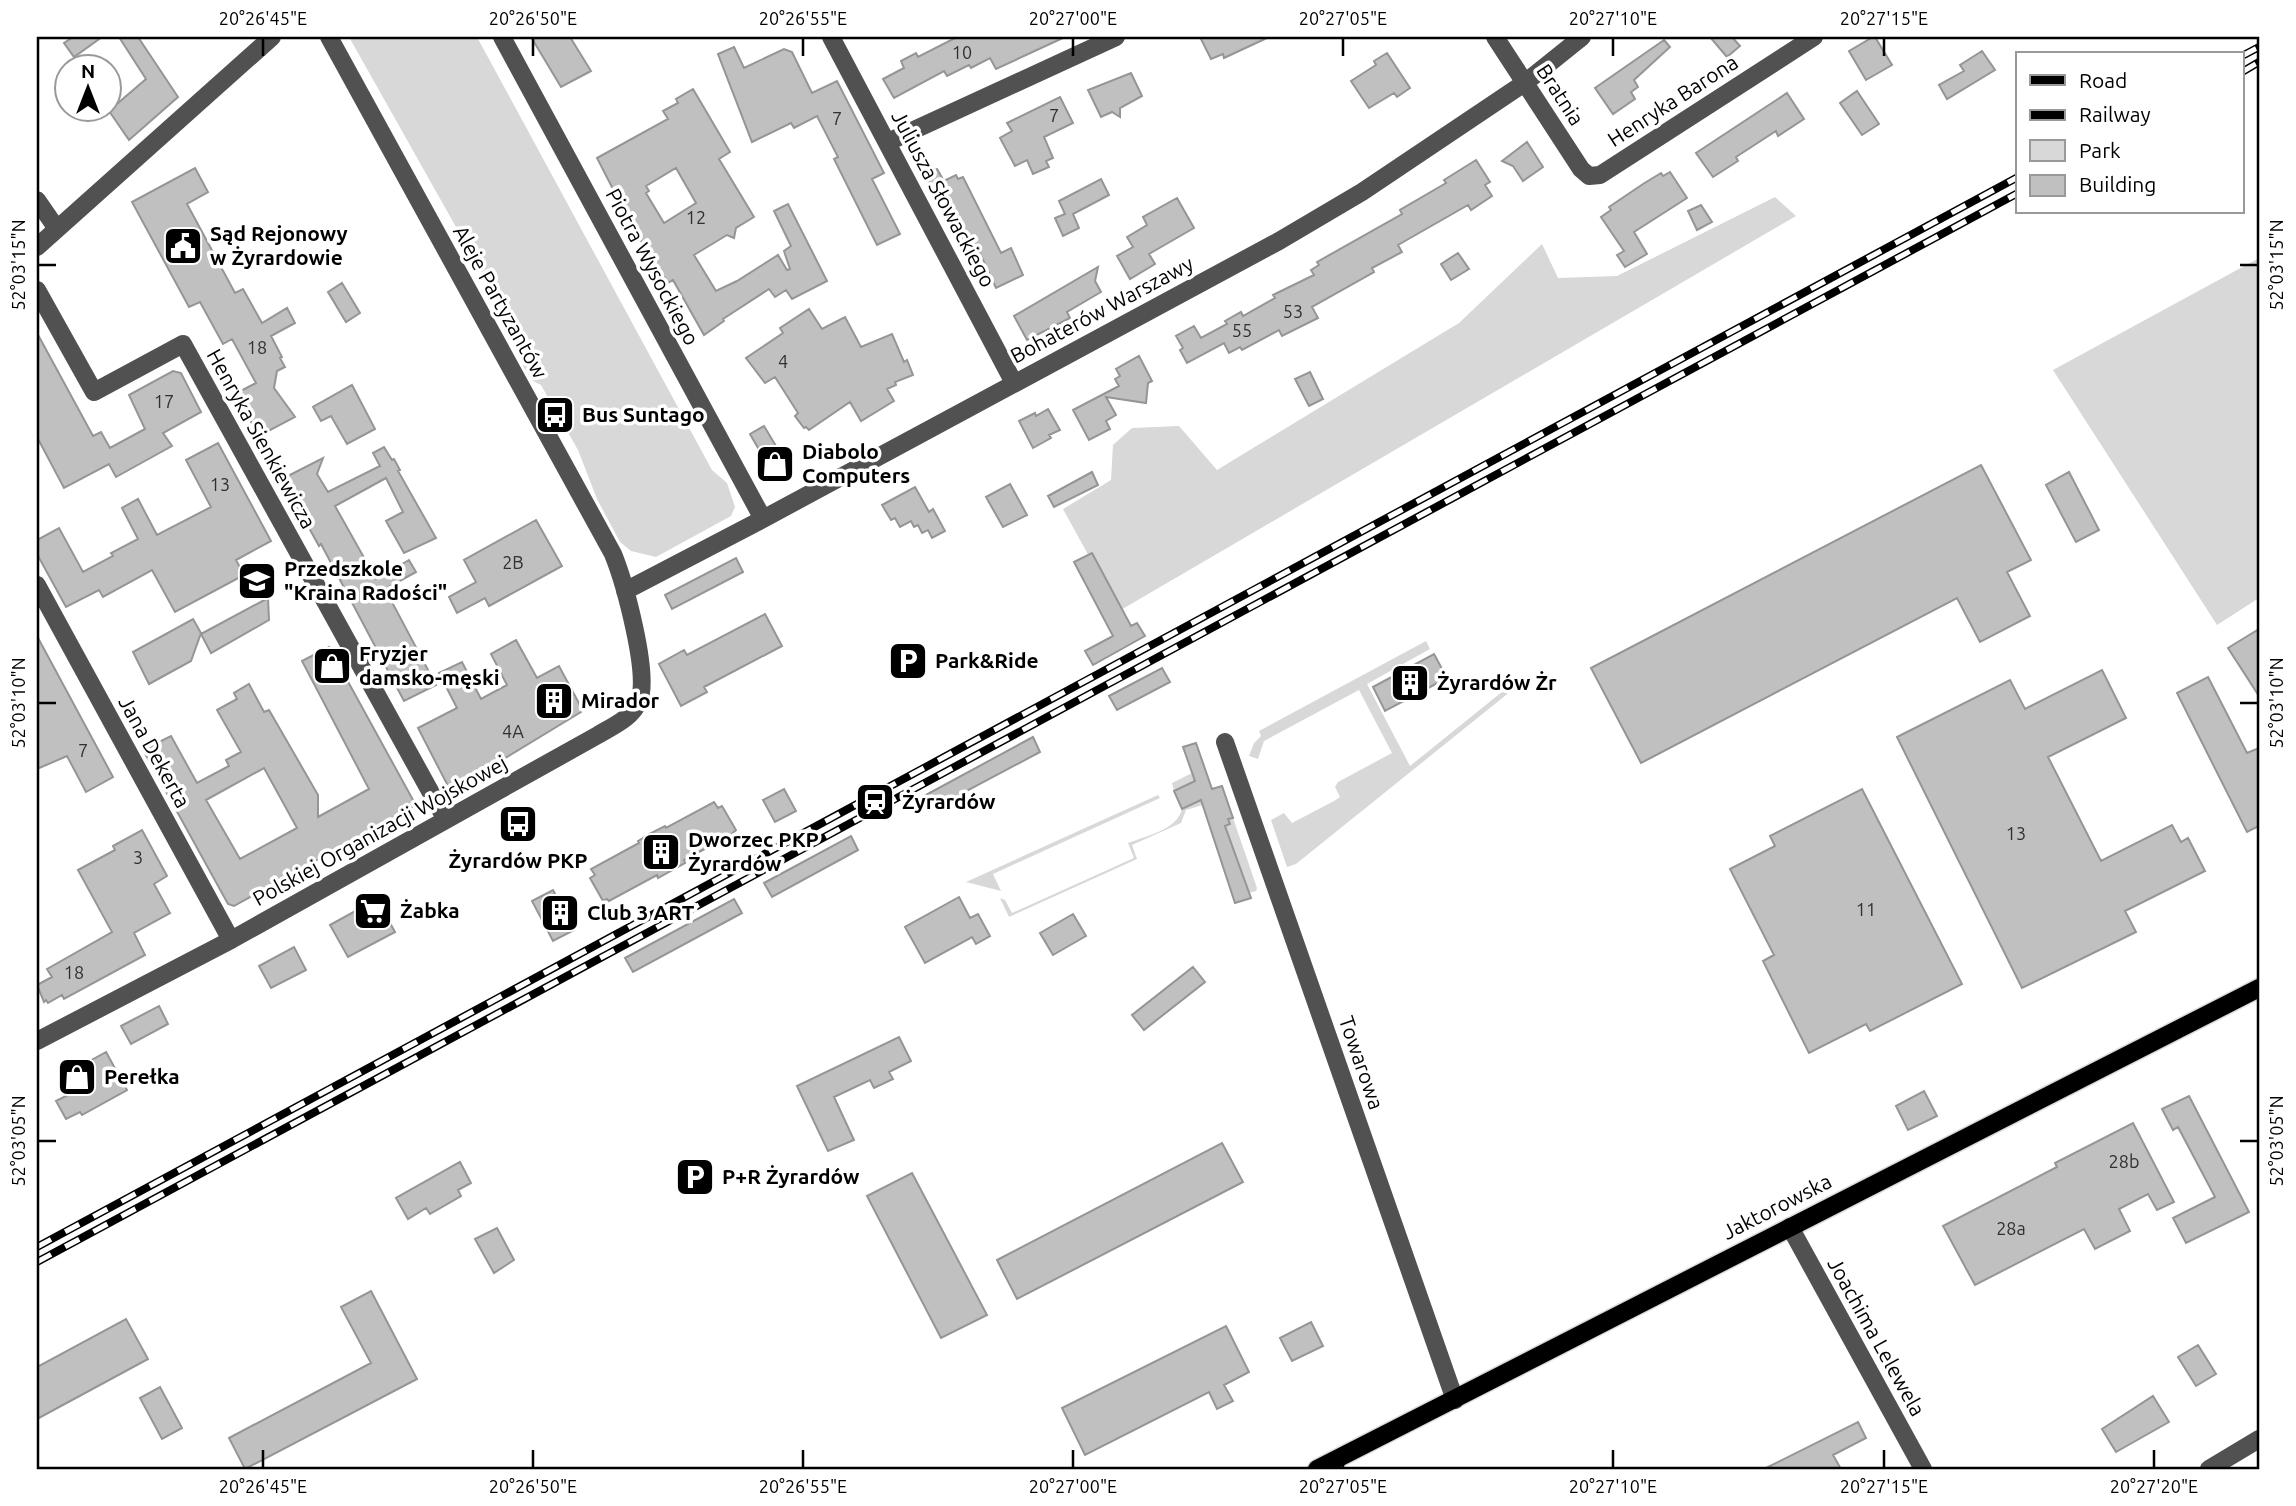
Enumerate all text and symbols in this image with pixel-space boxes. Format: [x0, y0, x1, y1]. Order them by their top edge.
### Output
text: 20°26'45"E [219, 8, 307, 28]
text: 20°26'50"E [489, 8, 577, 28]
text: 20°26'55"E [759, 8, 847, 28]
text: 20°27'00"E [1029, 8, 1117, 28]
text: 20°27'05"E [1299, 8, 1387, 28]
text: 20°27'10"E [1569, 8, 1657, 28]
text: 20°27'15"E [1840, 8, 1928, 28]
house number: 10 [952, 42, 972, 62]
street label: Henryka Barona [1603, 49, 1742, 151]
north arrow [52, 52, 122, 122]
legend [2016, 52, 2244, 214]
street label: Bratnia [1532, 59, 1589, 130]
text: N [81, 60, 95, 82]
text: Road [2079, 68, 2127, 92]
text: Railway [2079, 102, 2151, 126]
house number: 7 [1049, 105, 1059, 125]
street label: Juliusza Słowackiego [887, 106, 1001, 291]
house number: 7 [832, 108, 842, 128]
text: Park [2079, 138, 2121, 162]
text: Building [2079, 172, 2156, 196]
street label: Piotra Wysockiego [601, 184, 704, 349]
house number: 12 [686, 207, 706, 227]
text: 52°03'15"N [8, 219, 28, 311]
text: 52°03'15"N [2266, 219, 2286, 311]
place label: Sąd Rejonowy w Żyrardowie [210, 221, 348, 269]
street label: Aleje Partyzantów [449, 221, 553, 382]
public building icon: Sąd Rejonowy w Żyrardowie [162, 225, 204, 267]
street label: Bohaterów Warszawy [1006, 251, 1197, 367]
house number: 53 [1283, 301, 1303, 321]
house number: 55 [1232, 320, 1252, 340]
house number: 18 [247, 337, 267, 357]
street label: Henryka Sienkiewicza [203, 345, 321, 532]
house number: 4 [778, 351, 788, 371]
house number: 17 [154, 391, 174, 411]
bus stop icon: Bus Suntago [534, 394, 576, 436]
place label: Bus Suntago [582, 402, 705, 426]
place label: Diabolo Computers [802, 439, 910, 487]
shop icon: Diabolo Computers [754, 443, 796, 485]
house number: 13 [210, 474, 230, 494]
house number: 2B [502, 552, 524, 572]
place label: Przedszkole "Kraina Radości" [284, 556, 447, 604]
school or university icon: Przedszkole "Kraina Radości" [236, 560, 278, 602]
parking icon: Park&Ride [887, 640, 929, 682]
place label: Fryzjer damsko-męski [359, 641, 500, 689]
shop icon: Fryzjer damsko-męski [311, 645, 353, 687]
place label: Park&Ride [935, 648, 1039, 672]
text: 52°03'10"N [8, 657, 28, 749]
text: 52°03'10"N [2266, 657, 2286, 749]
building icon: Żyrardów Żr [1389, 662, 1431, 704]
place label: Żyrardów Żr [1437, 670, 1557, 694]
building icon: Mirador [533, 680, 575, 722]
place label: Mirador [581, 688, 660, 712]
street label: Jana Dekerta [114, 691, 195, 812]
house number: 4A [502, 721, 524, 741]
house number: 7 [78, 740, 88, 760]
street label: Polskiej Organizacji Wojskowej [248, 750, 511, 910]
station icon: Żyrardów [854, 781, 896, 823]
place label: Żyrardów [902, 789, 996, 813]
bus stop icon: Żyrardów PKP [497, 803, 539, 845]
house number: 13 [2006, 823, 2026, 843]
place label: Dworzec PKP Żyrardów [688, 827, 819, 875]
building icon: Dworzec PKP Żyrardów [640, 831, 682, 873]
house number: 3 [133, 847, 143, 867]
place label: Żyrardów PKP [449, 848, 588, 872]
supermarket icon: Żabka [352, 890, 394, 932]
building icon: Club 3 ART [539, 892, 581, 934]
place label: Żabka [400, 898, 460, 922]
house number: 11 [1856, 899, 1876, 919]
place label: Club 3 ART [587, 900, 695, 924]
house number: 18 [64, 962, 84, 982]
street label: Towarowa [1335, 1013, 1389, 1113]
shop icon: Perełka [56, 1056, 98, 1098]
place label: Perełka [104, 1064, 180, 1088]
text: 52°03'05"N [8, 1095, 28, 1187]
text: 52°03'05"N [2266, 1095, 2286, 1187]
house number: 28b [2109, 1151, 2139, 1171]
parking icon: P+R Żyrardów [674, 1156, 716, 1198]
place label: P+R Żyrardów [722, 1164, 860, 1188]
street label: Jaktorowska [1718, 1168, 1835, 1244]
house number: 28a [1996, 1218, 2026, 1238]
street label: Joachima Lelewela [1823, 1253, 1930, 1420]
text: 20°26'45"E [219, 1476, 307, 1496]
text: 20°26'50"E [489, 1476, 577, 1496]
text: 20°26'55"E [759, 1476, 847, 1496]
text: 20°27'00"E [1029, 1476, 1117, 1496]
text: 20°27'05"E [1299, 1476, 1387, 1496]
text: 20°27'10"E [1569, 1476, 1657, 1496]
text: 20°27'15"E [1840, 1476, 1928, 1496]
text: 20°27'20"E [2110, 1476, 2198, 1496]

